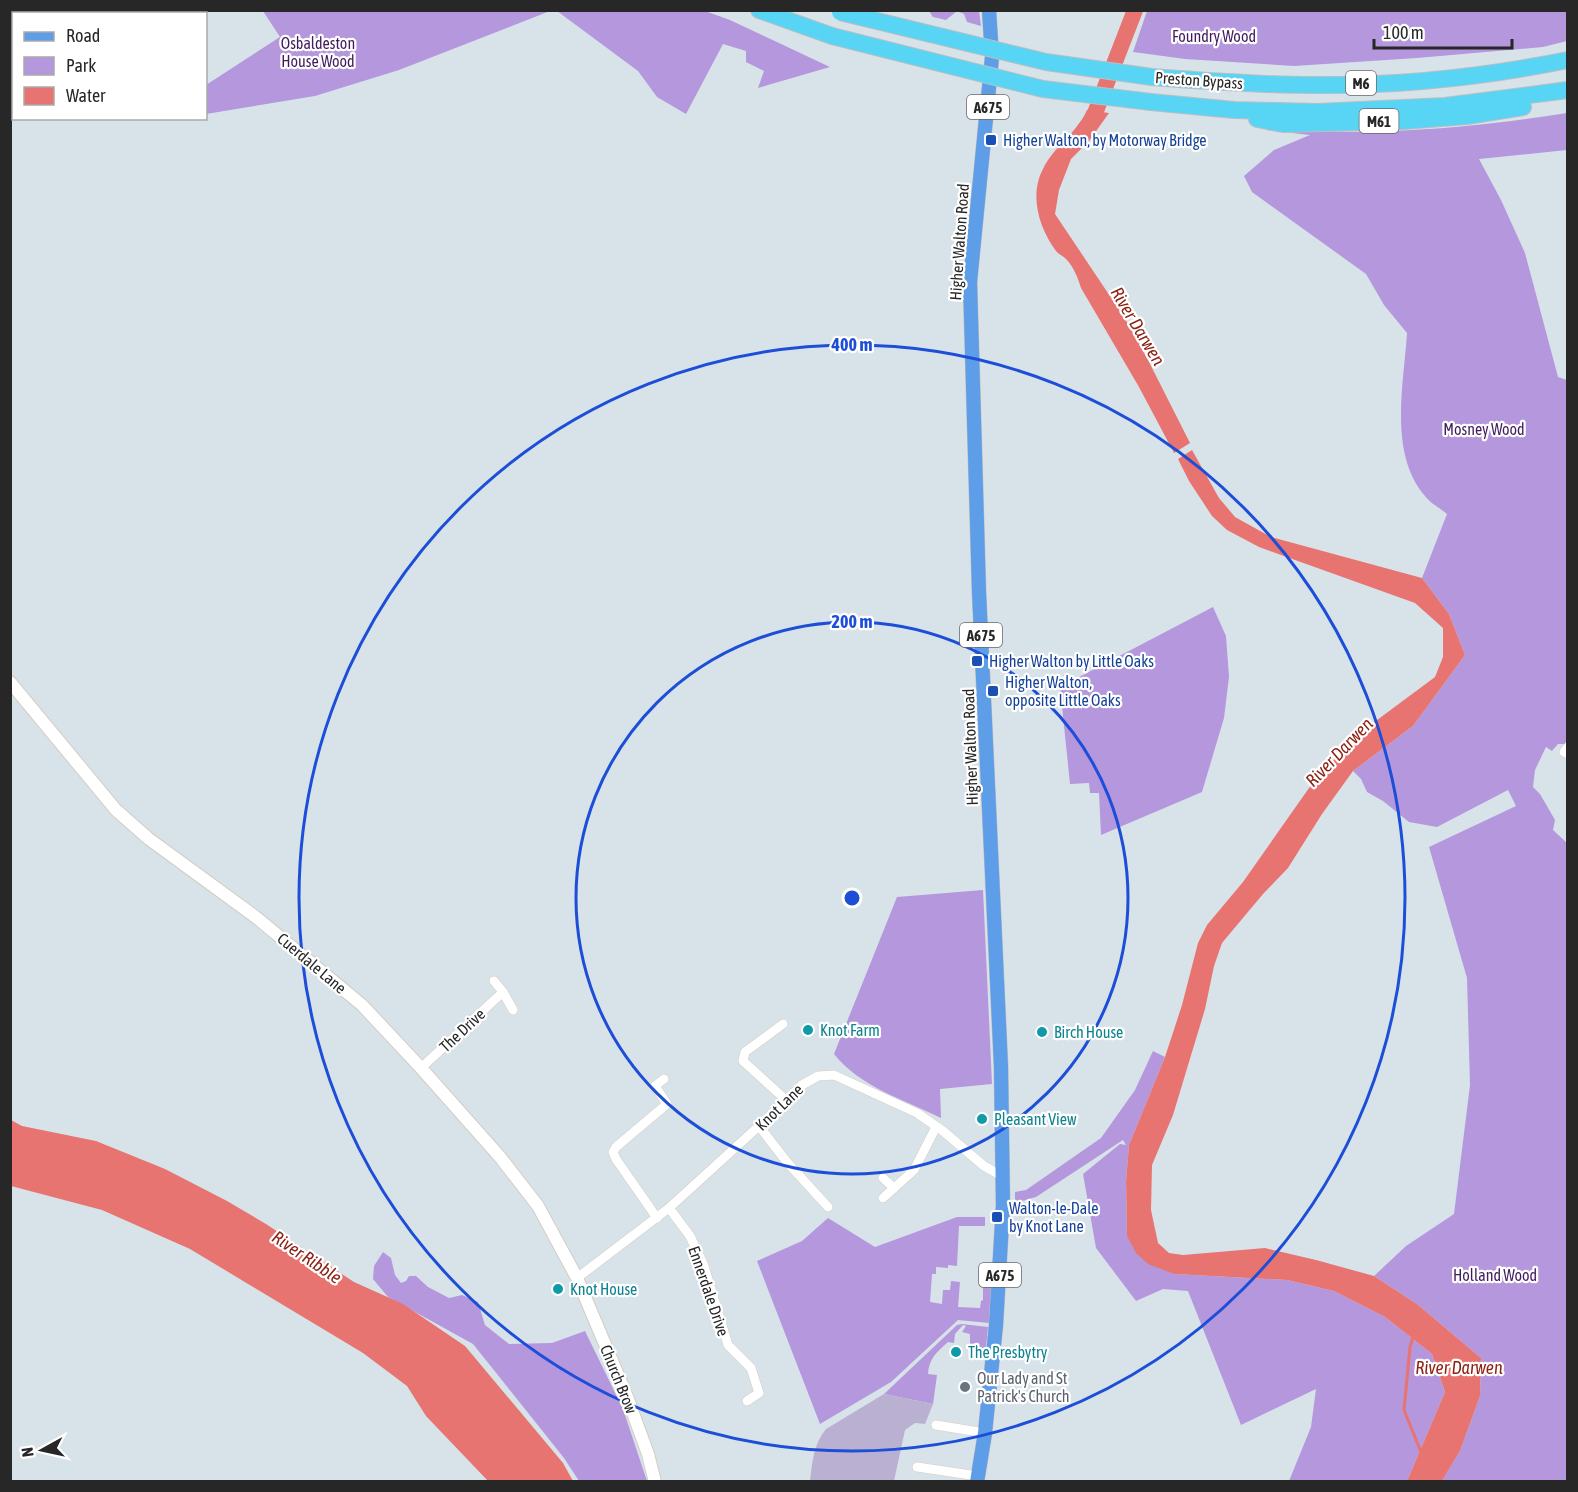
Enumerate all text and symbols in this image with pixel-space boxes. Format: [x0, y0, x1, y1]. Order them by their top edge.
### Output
legend [12, 12, 207, 120]
scale bar [1374, 12, 1512, 50]
text: 100 m [1383, 22, 1424, 43]
text: Road [66, 25, 100, 46]
park label: Foundry Wood [1172, 27, 1256, 46]
park label: Osbaldeston House Wood [281, 34, 355, 70]
text: Park [66, 55, 96, 76]
street label: Preston Bypass [1154, 68, 1244, 93]
road number: M6 [1346, 71, 1376, 95]
text: Water [66, 85, 106, 106]
road number: A675 [967, 95, 1009, 119]
road number: M61 [1360, 109, 1398, 133]
place label: Higher Walton, by Motorway Bridge [1003, 131, 1207, 150]
marker: Higher Walton, by Motorway Bridge [984, 133, 998, 147]
street label: Higher Walton Road [946, 183, 973, 301]
water label: River Darwen [1106, 283, 1170, 369]
text: 400 m [831, 334, 872, 355]
park label: Mosney Wood [1443, 420, 1525, 439]
text: 200 m [832, 611, 872, 632]
road number: A675 [960, 623, 1002, 647]
place label: Higher Walton by Little Oaks [989, 652, 1154, 671]
marker: Higher Walton by Little Oaks [970, 654, 984, 668]
place label: Higher Walton, opposite Little Oaks [1005, 673, 1121, 710]
marker: Higher Walton, opposite Little Oaks [986, 684, 1000, 698]
street label: Higher Walton Road [959, 688, 982, 806]
water label: River Darwen [1301, 713, 1377, 791]
centre of rings [842, 888, 862, 908]
street label: Cuerdale Lane [274, 929, 350, 997]
street label: The Drive [436, 1005, 488, 1055]
place label: Knot Farm [820, 1021, 880, 1039]
marker: Knot Farm [801, 1023, 815, 1037]
place label: Birch House [1054, 1023, 1123, 1041]
marker: Birch House [1035, 1025, 1049, 1039]
street label: Knot Lane [752, 1080, 806, 1134]
place label: Pleasant View [994, 1110, 1077, 1128]
marker: Pleasant View [975, 1112, 989, 1126]
place label: Walton-le-Dale by Knot Lane [1009, 1199, 1099, 1236]
marker: Walton-le-Dale by Knot Lane [990, 1210, 1004, 1224]
water label: River Ribble [268, 1226, 346, 1288]
street label: Ennerdale Drive [685, 1244, 733, 1338]
road number: A675 [979, 1263, 1021, 1287]
park label: Holland Wood [1453, 1266, 1537, 1284]
place label: Knot House [570, 1280, 637, 1298]
marker: Knot House [551, 1282, 565, 1296]
street label: Church Brow [597, 1342, 641, 1416]
place label: The Presbytry [968, 1343, 1048, 1362]
marker: The Presbytry [949, 1345, 963, 1359]
water label: River Darwen [1415, 1357, 1503, 1378]
place label: Our Lady and St Patrick's Church [977, 1369, 1069, 1405]
marker: Our Lady and St Patrick's Church [958, 1380, 972, 1394]
north arrow [12, 1420, 72, 1480]
text: N [18, 1446, 37, 1458]

